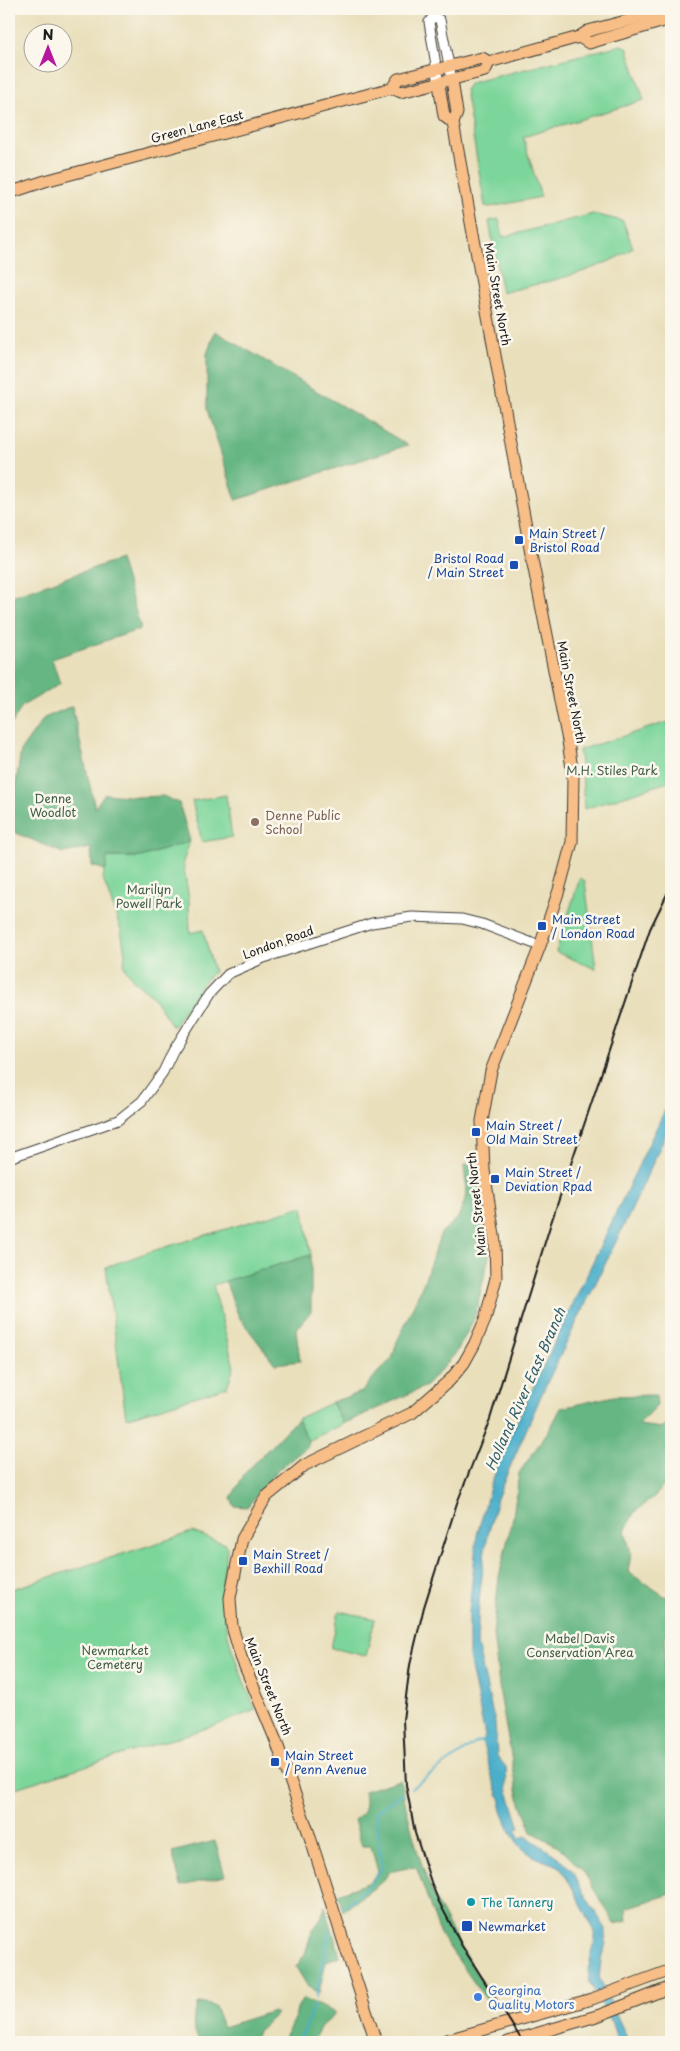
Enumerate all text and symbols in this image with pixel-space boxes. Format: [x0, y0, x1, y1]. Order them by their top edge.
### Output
north arrow [22, 22, 72, 72]
text: N [42, 24, 54, 45]
street label: Green Lane East [149, 105, 245, 147]
street label: Main Street North [480, 241, 516, 347]
place label: Main Street / Bristol Road [529, 524, 605, 556]
marker: Main Street / Bristol Road [513, 534, 525, 546]
place label: Bristol Road / Main Street [428, 549, 504, 581]
marker: Bristol Road / Main Street [508, 559, 520, 571]
street label: Main Street North [553, 639, 591, 745]
park label: M.H. Stiles Park [566, 761, 658, 779]
park label: Denne Woodlot [30, 789, 76, 821]
place label: Denne Public School [265, 806, 340, 838]
marker: Denne Public School [249, 816, 261, 828]
park label: Marilyn Powell Park [116, 880, 182, 912]
place label: Main Street / London Road [552, 910, 635, 942]
marker: Main Street / London Road [536, 920, 548, 932]
street label: London Road [240, 921, 316, 963]
place label: Main Street / Old Main Street [486, 1116, 578, 1148]
marker: Main Street / Old Main Street [470, 1126, 482, 1138]
street label: Main Street North [462, 1151, 490, 1257]
place label: Main Street / Deviation Rpad [505, 1163, 593, 1195]
marker: Main Street / Deviation Rpad [489, 1173, 501, 1185]
water label: Holland River East Branch [480, 1303, 571, 1474]
place label: Main Street / Bexhill Road [253, 1545, 329, 1577]
marker: Main Street / Bexhill Road [237, 1555, 249, 1567]
park label: Mabel Davis Conservation Area [526, 1629, 634, 1661]
street label: Main Street North [241, 1634, 297, 1738]
park label: Newmarket Cemetery [81, 1641, 149, 1673]
place label: Main Street / Penn Avenue [285, 1746, 367, 1778]
marker: Main Street / Penn Avenue [269, 1756, 281, 1768]
place label: The Tannery [481, 1893, 554, 1911]
marker: The Tannery [465, 1896, 477, 1908]
place label: Newmarket [478, 1917, 546, 1935]
marker: Newmarket [460, 1919, 474, 1933]
place label: Georgina Quality Motors [488, 1981, 575, 2013]
marker: Georgina Quality Motors [472, 1991, 484, 2003]

